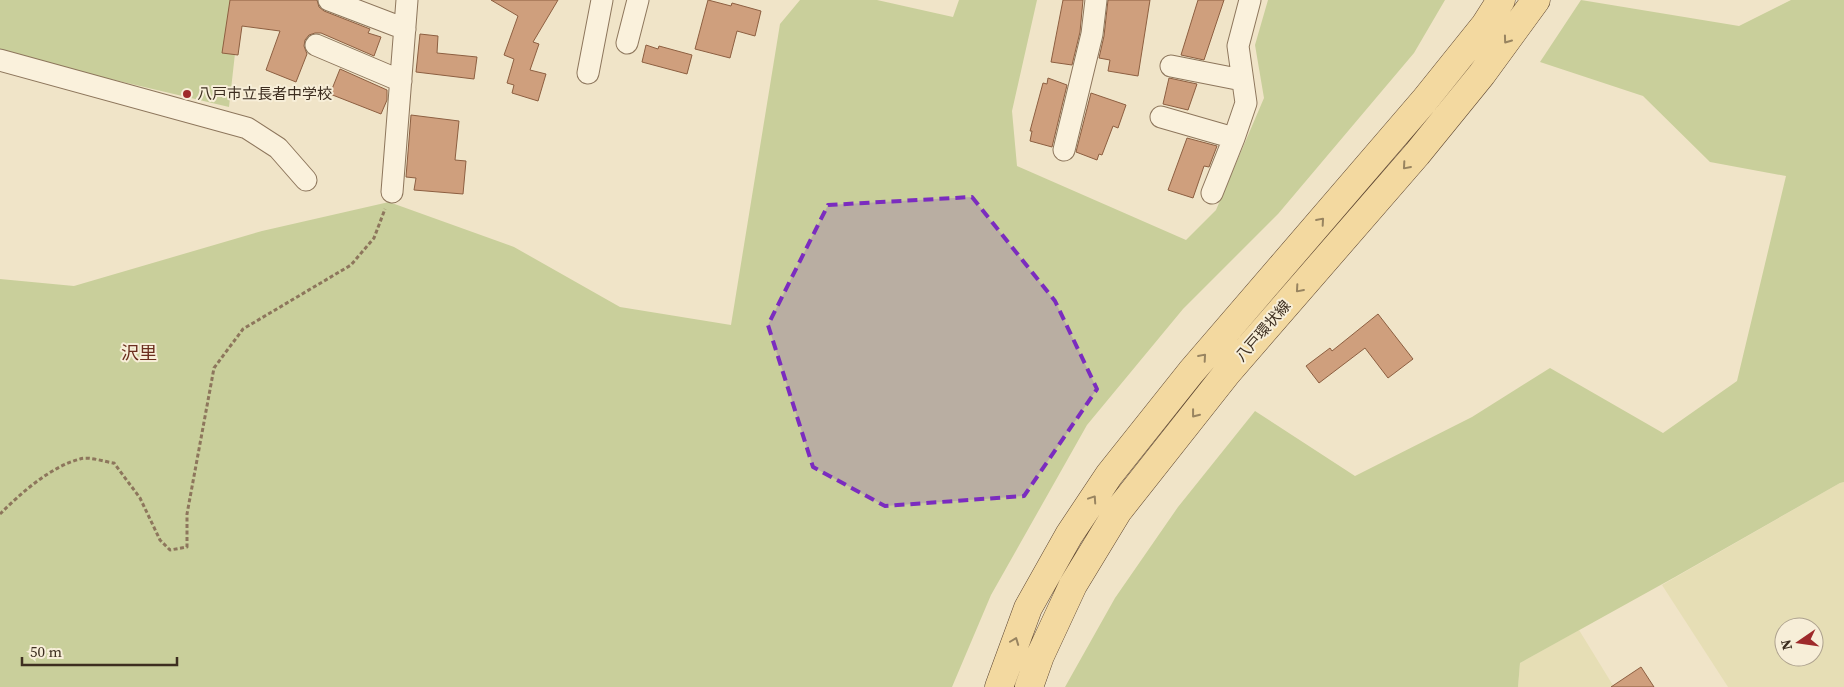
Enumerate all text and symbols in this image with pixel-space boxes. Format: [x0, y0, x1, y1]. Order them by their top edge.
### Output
one-way arrow [1504, 34, 1513, 43]
place label: 八戸市立長者中学校 [197, 83, 332, 104]
marker: 八戸市立長者中学校 [181, 88, 193, 100]
one-way arrow [1402, 161, 1411, 170]
one-way arrow [1315, 217, 1324, 226]
one-way arrow [1296, 284, 1305, 293]
street label: 八戸環状線 [1230, 295, 1295, 366]
district label: 沢里 [121, 340, 157, 365]
one-way arrow [1198, 354, 1206, 363]
one-way arrow [1191, 408, 1200, 417]
one-way arrow [1087, 495, 1096, 504]
north arrow [1774, 617, 1824, 667]
scale bar [22, 634, 178, 666]
one-way arrow [1009, 637, 1020, 646]
text: N [1775, 638, 1797, 652]
text: 50 m [30, 641, 62, 662]

